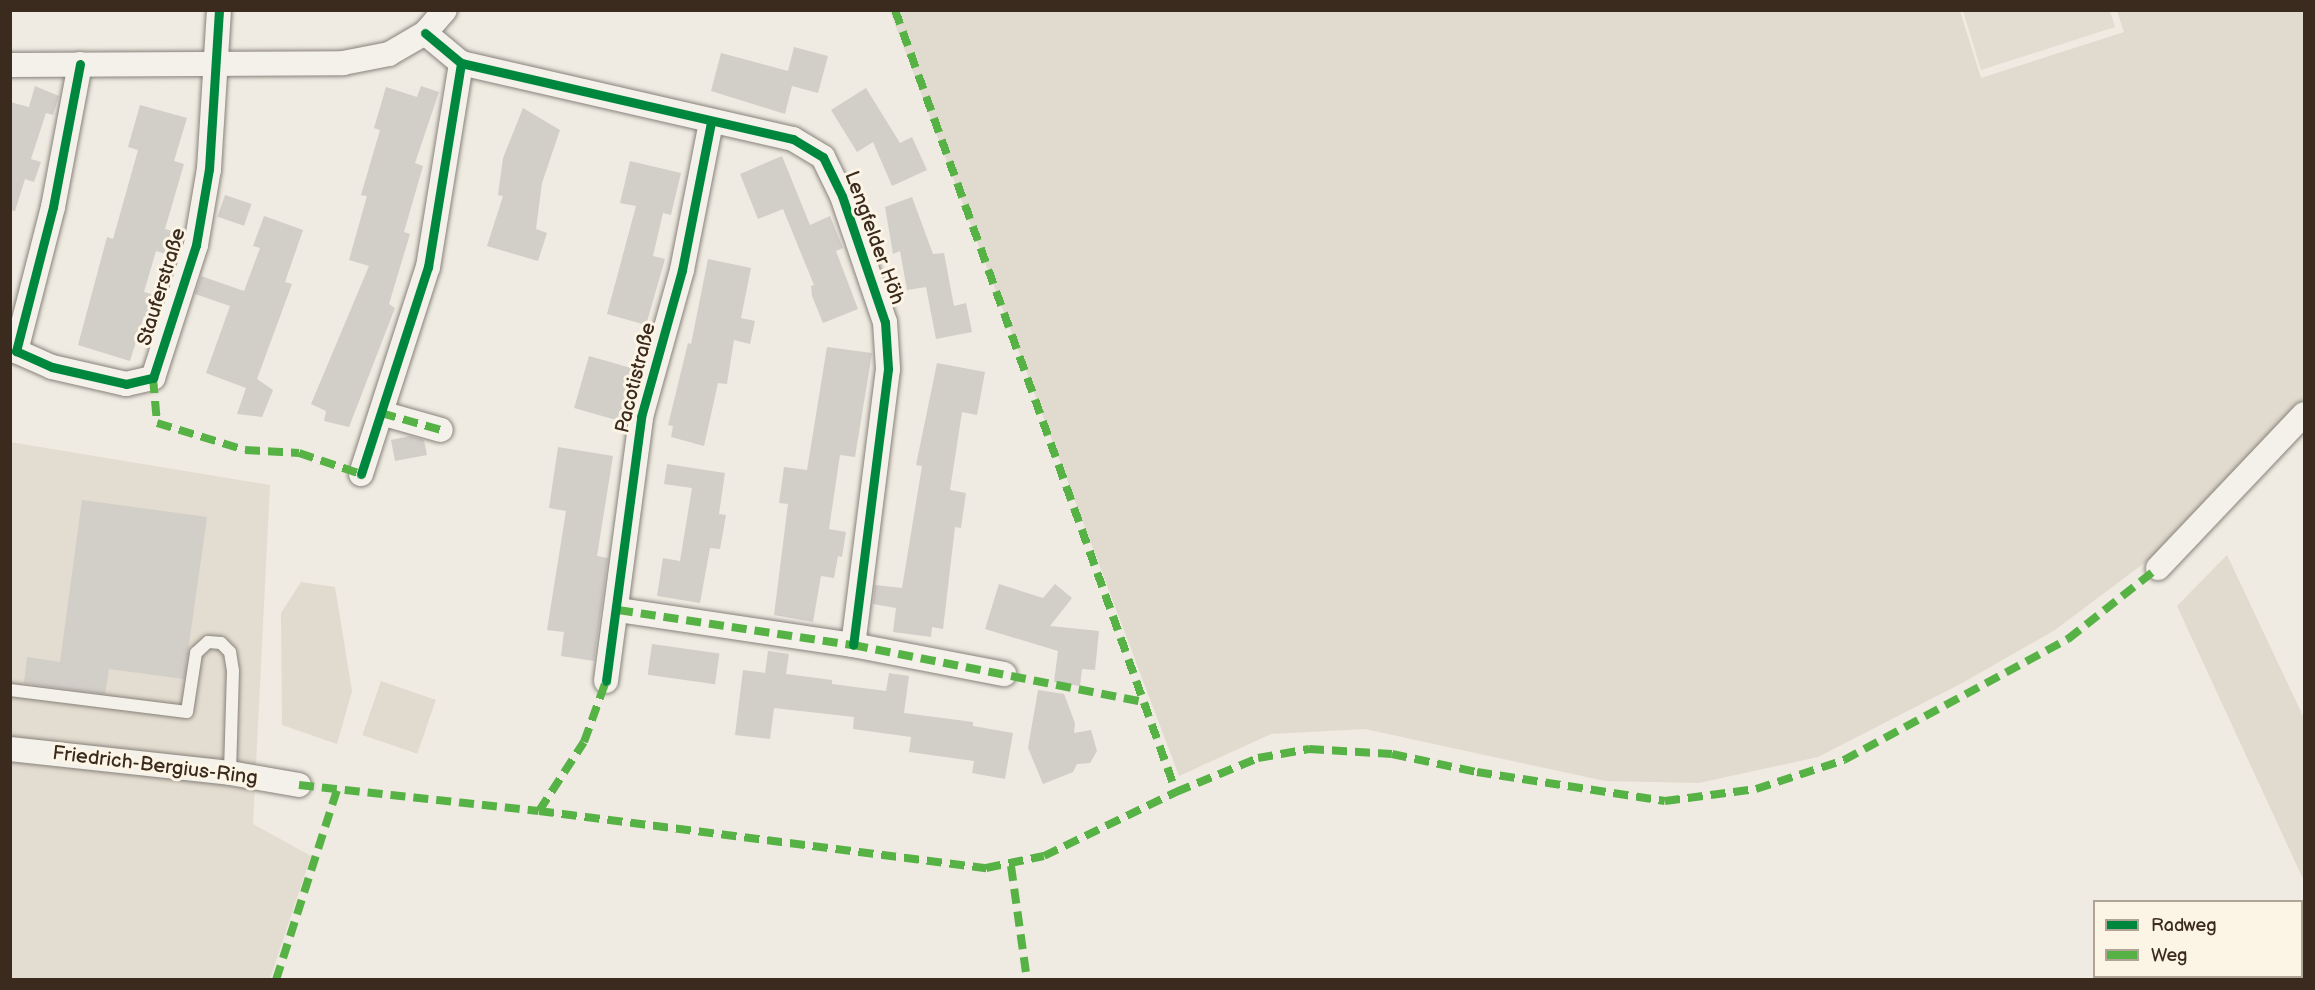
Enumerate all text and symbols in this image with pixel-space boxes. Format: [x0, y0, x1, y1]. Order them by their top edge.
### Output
street label: Lengfelder Höh [839, 168, 909, 308]
street label: Stauferstraße [133, 225, 191, 349]
street label: Pacotistraße [611, 320, 661, 436]
street label: Friedrich-Bergius-Ring [51, 741, 259, 791]
legend [2093, 900, 2303, 978]
text: Radweg [2151, 915, 2217, 936]
text: Weg [2151, 945, 2187, 966]

